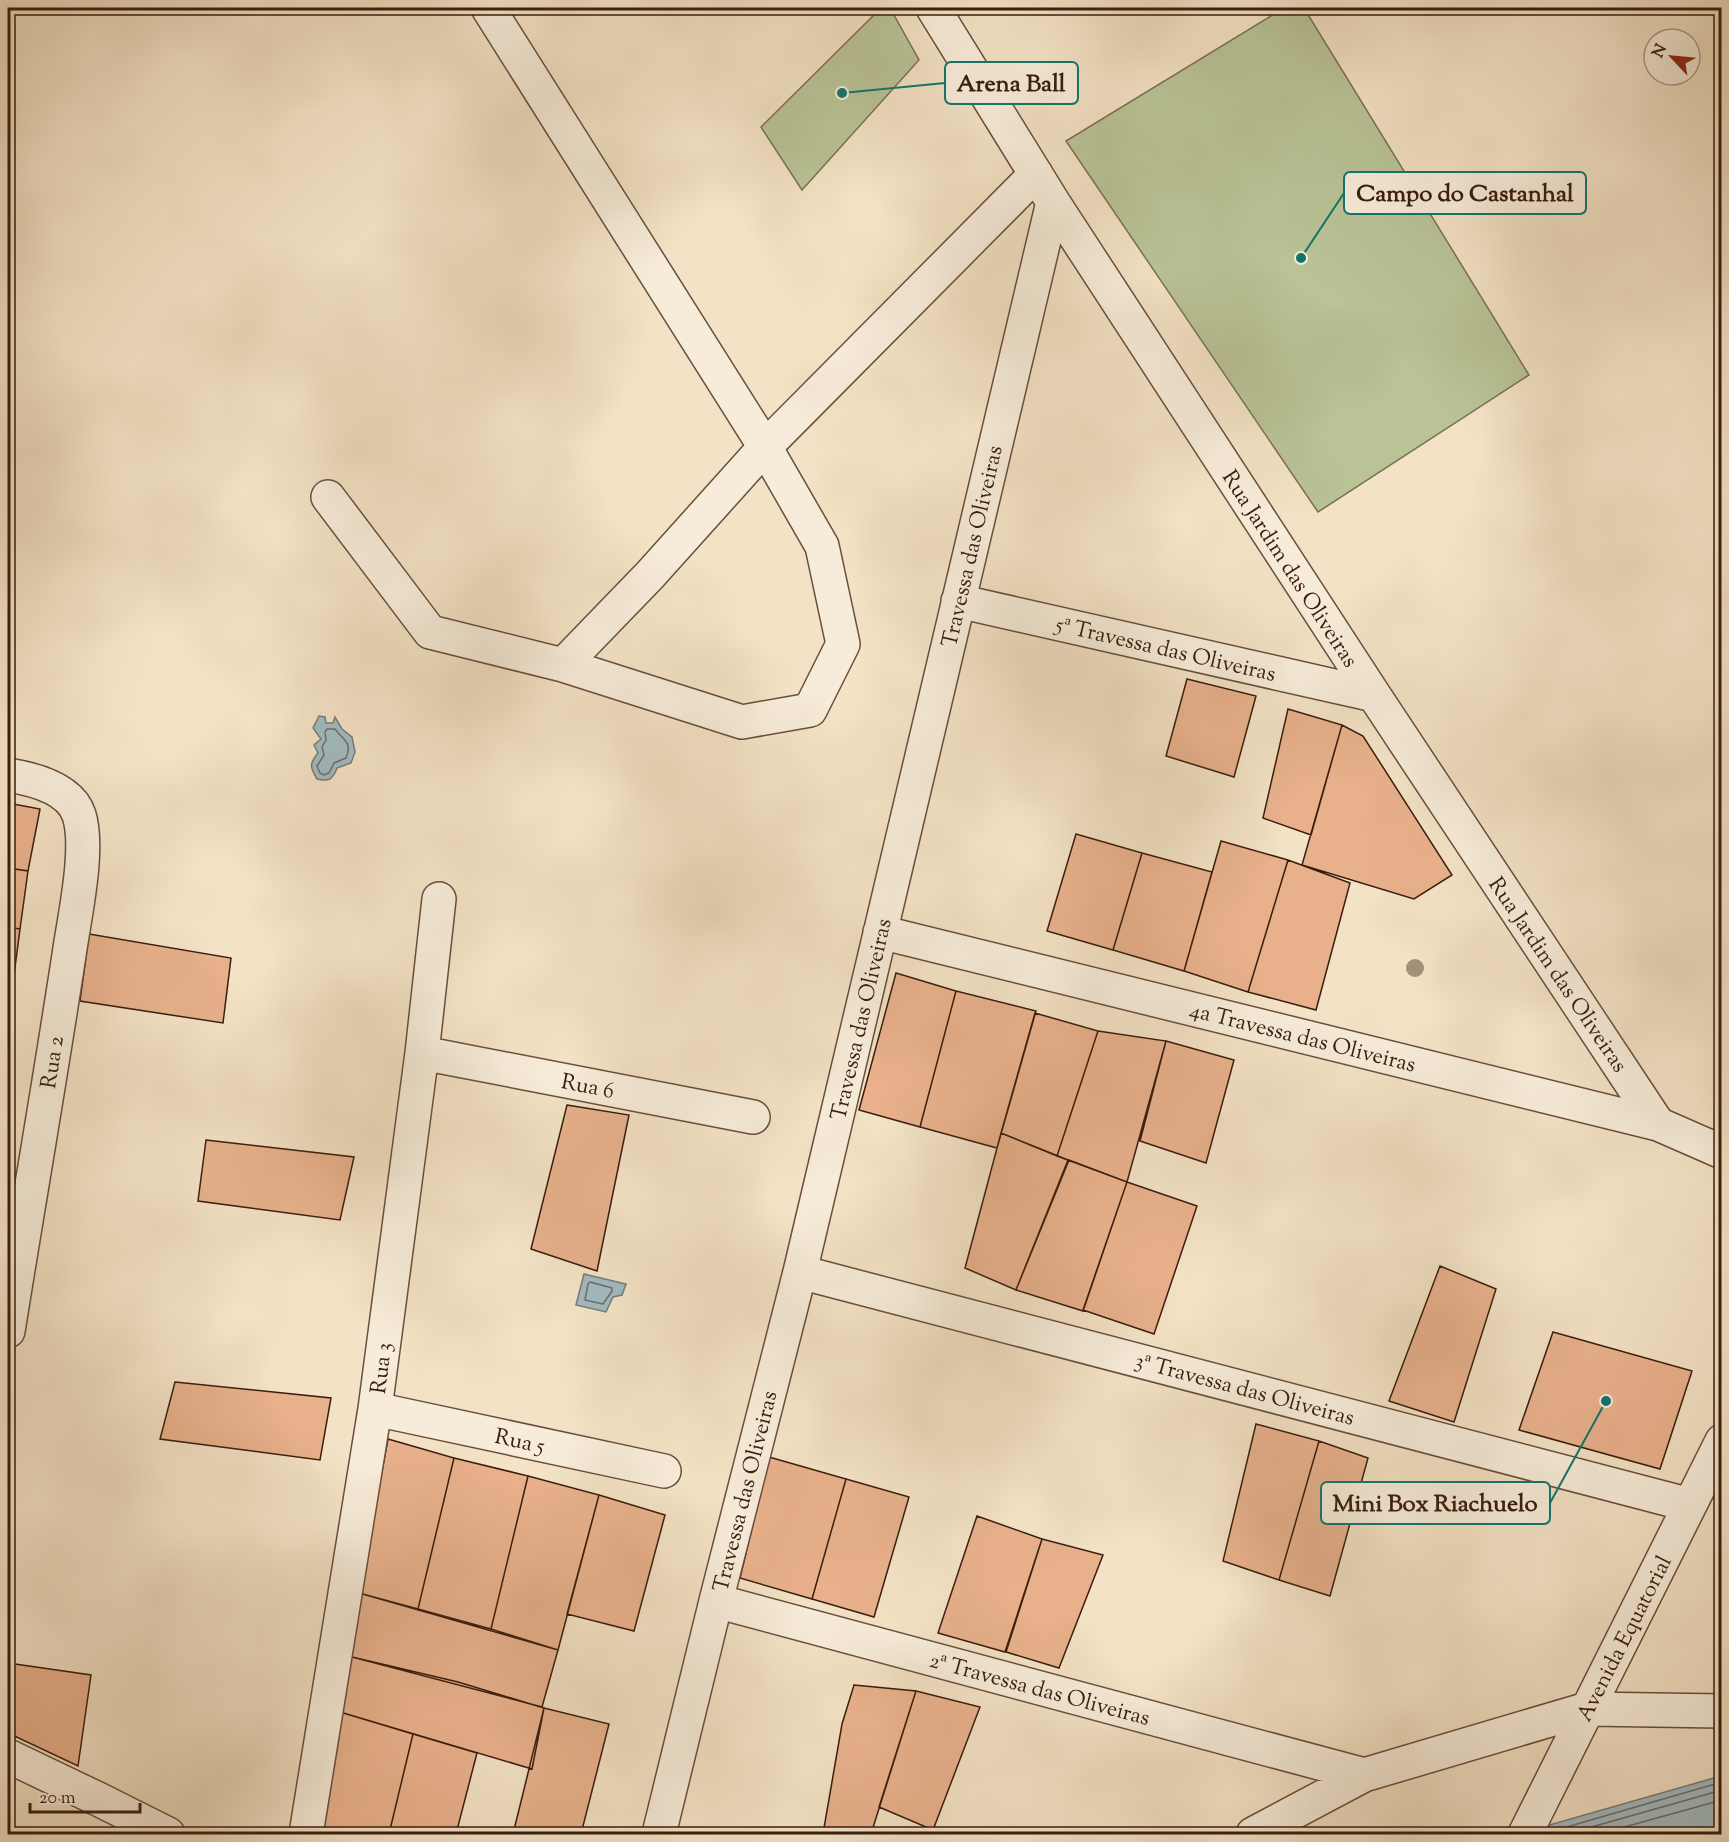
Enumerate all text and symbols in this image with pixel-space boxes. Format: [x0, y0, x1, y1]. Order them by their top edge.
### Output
north arrow [1642, 27, 1702, 87]
text: N [1648, 41, 1674, 62]
callout: Arena Ball [945, 62, 1078, 104]
text: Arena Ball [956, 68, 1066, 102]
callout: Campo do Castanhal [1344, 172, 1586, 214]
text: Campo do Castanhal [1356, 178, 1574, 212]
street label: Travessa das Oliveiras [935, 443, 1013, 651]
street label: Rua Jardim das Oliveiras [1212, 464, 1365, 675]
street label: 5ª Travessa das Oliveiras [1050, 610, 1279, 692]
street label: Rua Jardim das Oliveiras [1479, 871, 1634, 1080]
street label: Travessa das Oliveiras [824, 916, 902, 1124]
street label: 4a Travessa das Oliveiras [1186, 995, 1419, 1083]
street label: Rua 2 [34, 1034, 74, 1091]
street label: Rua 6 [558, 1067, 617, 1109]
street label: Rua 3 [364, 1341, 402, 1396]
street label: 3ª Travessa das Oliveiras [1131, 1346, 1358, 1436]
street label: Travessa das Oliveiras [706, 1388, 787, 1596]
street label: Rua 5 [492, 1422, 548, 1464]
callout: Mini Box Riachuelo [1321, 1482, 1550, 1524]
text: Mini Box Riachuelo [1332, 1488, 1538, 1522]
street label: Avenida Equatorial [1570, 1551, 1681, 1728]
street label: 2ª Travessa das Oliveiras [925, 1646, 1153, 1736]
scale bar [30, 1776, 140, 1814]
text: 20 m [39, 1786, 76, 1812]

